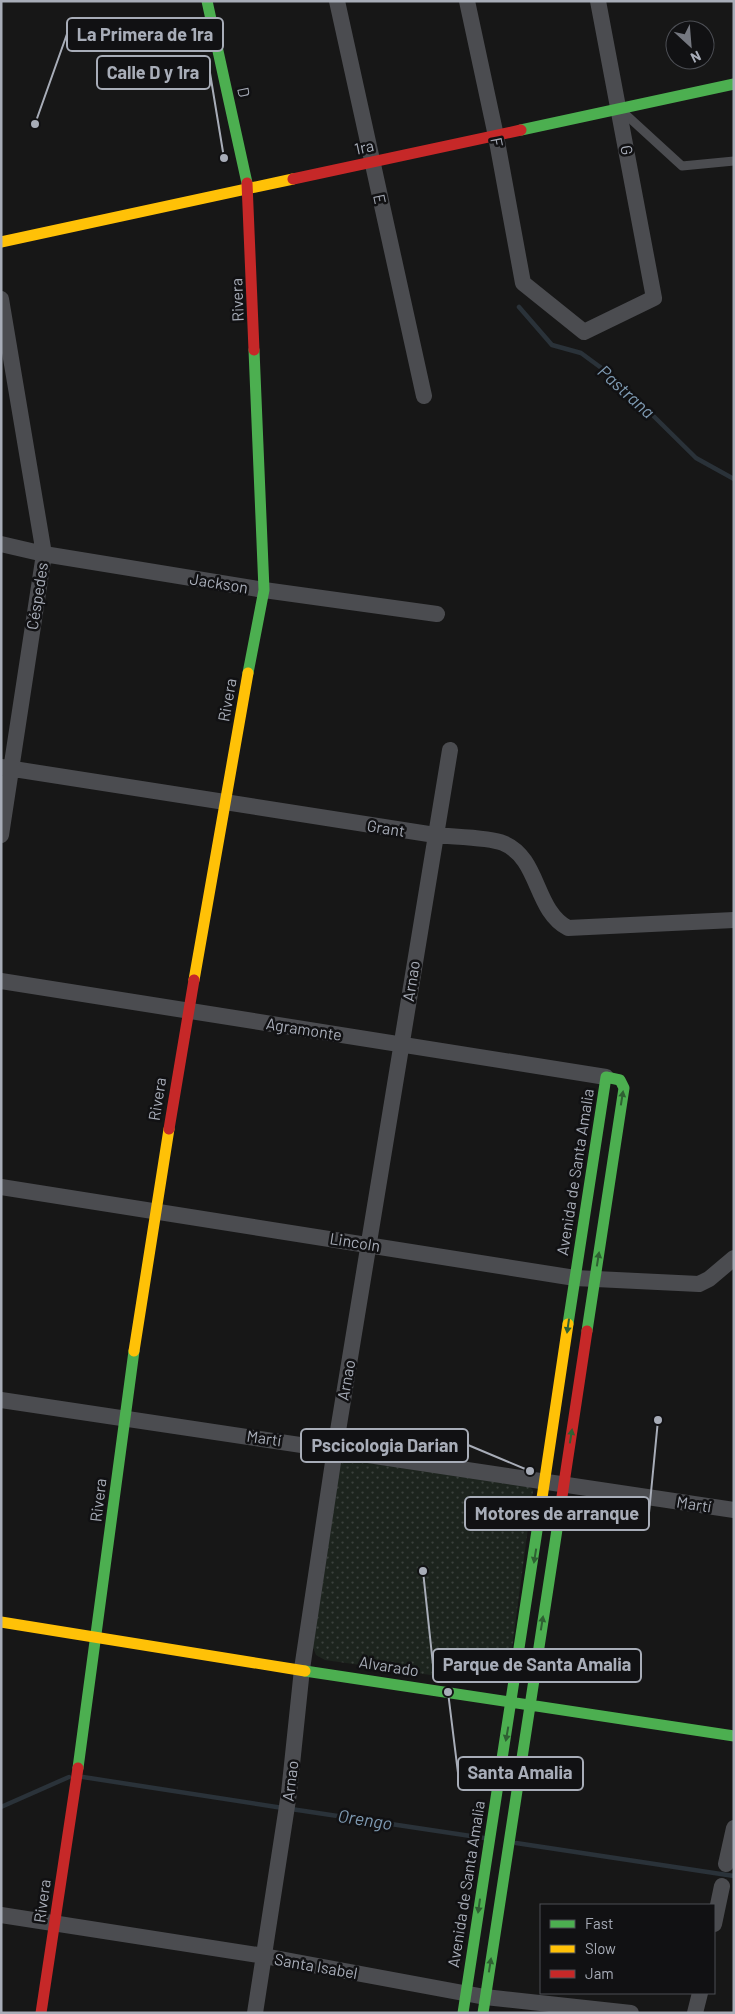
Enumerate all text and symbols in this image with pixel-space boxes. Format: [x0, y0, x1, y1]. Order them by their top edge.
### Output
callout: La Primera de 1ra [67, 18, 223, 51]
north arrow [665, 20, 715, 70]
text: La Primera de 1ra [77, 23, 213, 45]
text: N [688, 47, 704, 67]
callout: Calle D y 1ra [97, 56, 210, 89]
text: Calle D y 1ra [107, 61, 199, 83]
street label: D [234, 85, 255, 99]
street label: 1ra [352, 135, 375, 158]
street label: F [487, 136, 508, 148]
street label: G [617, 143, 638, 156]
street label: E [370, 192, 391, 206]
street label: Rivera [226, 278, 247, 322]
water label: Pastrana [594, 360, 660, 423]
street label: Céspedes [22, 561, 51, 631]
street label: Jackson [189, 569, 250, 596]
street label: Rivera [213, 677, 240, 723]
street label: Grant [366, 815, 406, 840]
street label: Arnao [398, 959, 423, 1003]
street label: Agramonte [265, 1013, 343, 1044]
street label: Rivera [144, 1076, 169, 1122]
street label: Avenida de Santa Amalia [552, 1087, 597, 1257]
one-way arrow [618, 1089, 626, 1105]
street label: Lincoln [328, 1228, 382, 1255]
one-way arrow [594, 1250, 602, 1266]
one-way arrow [564, 1318, 572, 1334]
street label: Arnao [333, 1358, 358, 1402]
street label: Martí [245, 1426, 283, 1449]
one-way arrow [567, 1428, 575, 1444]
callout: Pscicologia Darian [301, 1429, 468, 1462]
text: Pscicologia Darian [312, 1434, 458, 1456]
street label: Rivera [85, 1477, 110, 1523]
street label: Martí [675, 1491, 713, 1516]
callout: Motores de arranque [465, 1497, 649, 1530]
text: Motores de arranque [475, 1502, 639, 1524]
one-way arrow [530, 1548, 538, 1564]
one-way arrow [539, 1615, 547, 1631]
callout: Parque de Santa Amalia [433, 1649, 641, 1682]
street label: Alvarado [358, 1651, 420, 1680]
text: Parque de Santa Amalia [443, 1653, 631, 1675]
one-way arrow [502, 1726, 510, 1742]
callout: Santa Amalia [458, 1757, 583, 1790]
street label: Arnao [278, 1759, 301, 1802]
text: Santa Amalia [468, 1761, 573, 1783]
street label: Avenida de Santa Amalia [443, 1799, 488, 1969]
water label: Orengo [336, 1804, 394, 1834]
street label: Rivera [29, 1878, 54, 1924]
one-way arrow [475, 1898, 483, 1914]
legend [540, 1904, 715, 1994]
text: Fast [585, 1914, 613, 1932]
text: Slow [585, 1939, 616, 1957]
street label: Santa Isabel [273, 1949, 359, 1982]
one-way arrow [486, 1956, 494, 1972]
text: Jam [585, 1964, 614, 1982]

